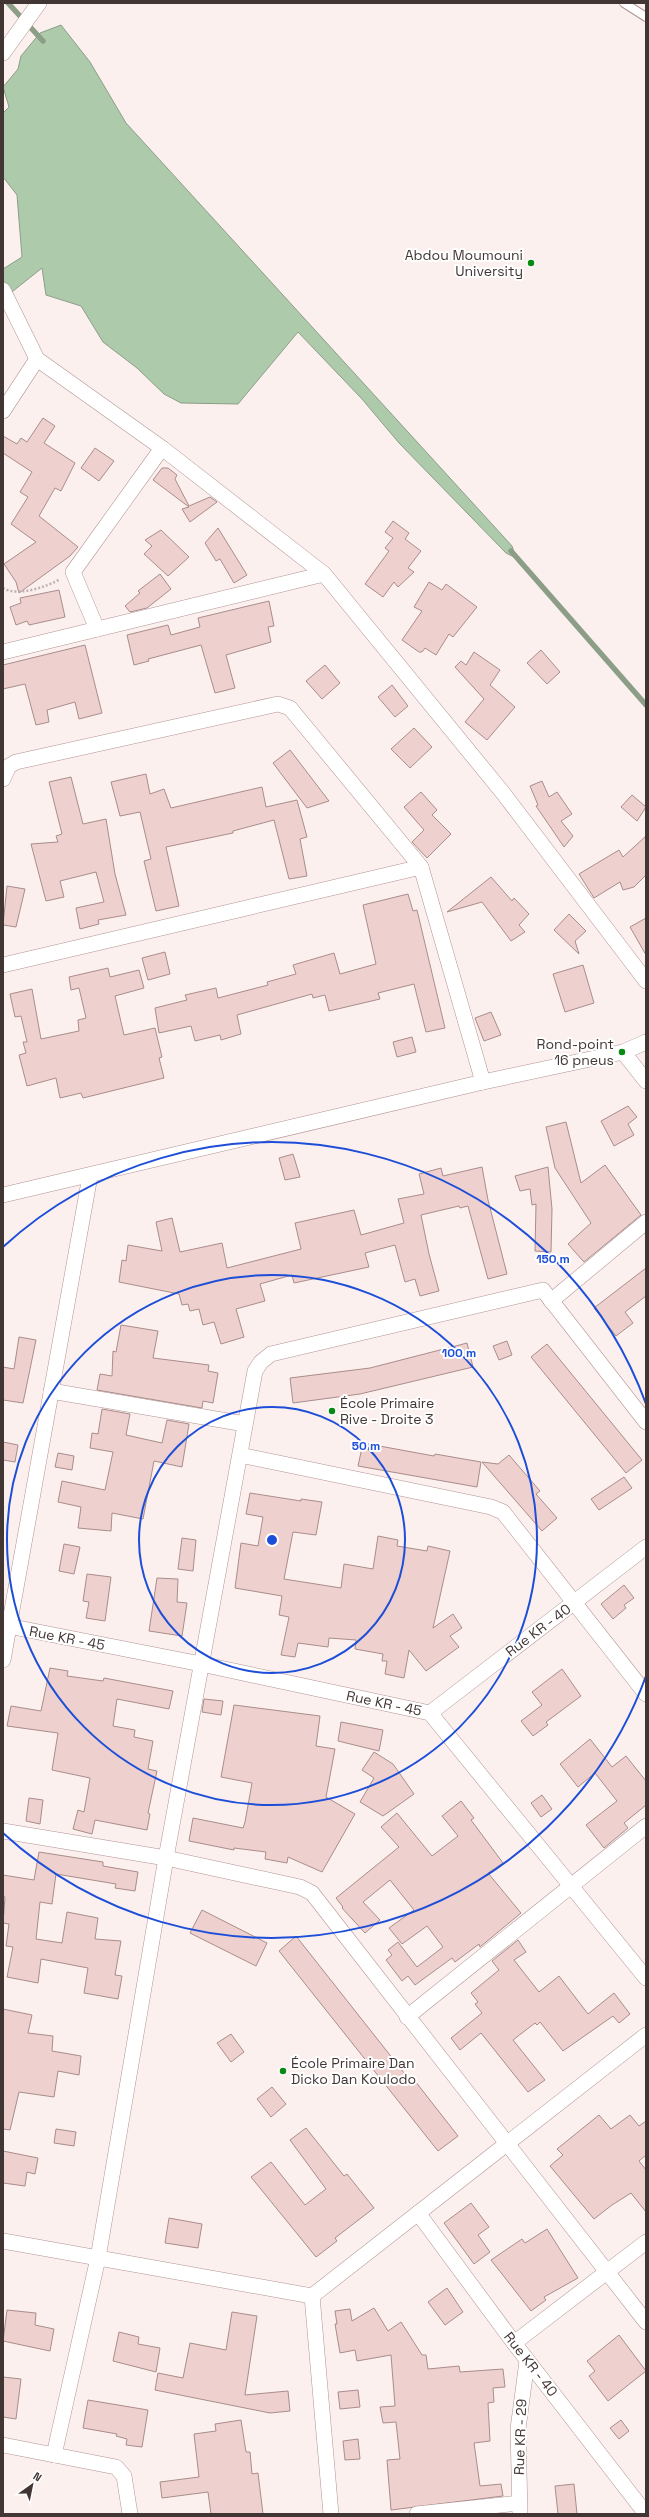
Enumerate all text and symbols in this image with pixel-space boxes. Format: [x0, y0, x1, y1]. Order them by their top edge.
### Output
place label: Abdou Moumouni University [405, 246, 523, 280]
marker: Abdou Moumouni University [526, 258, 536, 268]
place label: Rond-point 16 pneus [537, 1035, 614, 1069]
marker: Rond-point 16 pneus [617, 1047, 627, 1057]
text: 150 m [536, 1251, 570, 1267]
text: 100 m [442, 1345, 476, 1361]
place label: École Primaire Rive - Droite 3 [340, 1394, 434, 1428]
marker: École Primaire Rive - Droite 3 [327, 1406, 337, 1416]
text: 50 m [352, 1438, 380, 1454]
centre of rings [265, 1533, 279, 1547]
street label: Rue KR - 40 [502, 1600, 574, 1660]
street label: Rue KR - 45 [28, 1622, 106, 1654]
street label: Rue KR - 45 [345, 1686, 423, 1720]
place label: École Primaire Dan Dicko Dan Koulodo [291, 2054, 416, 2088]
marker: École Primaire Dan Dicko Dan Koulodo [278, 2066, 288, 2076]
street label: Rue KR - 40 [500, 2328, 562, 2400]
street label: Rue KR - 29 [510, 2399, 530, 2475]
north arrow [12, 2465, 52, 2505]
text: N [31, 2469, 44, 2484]

